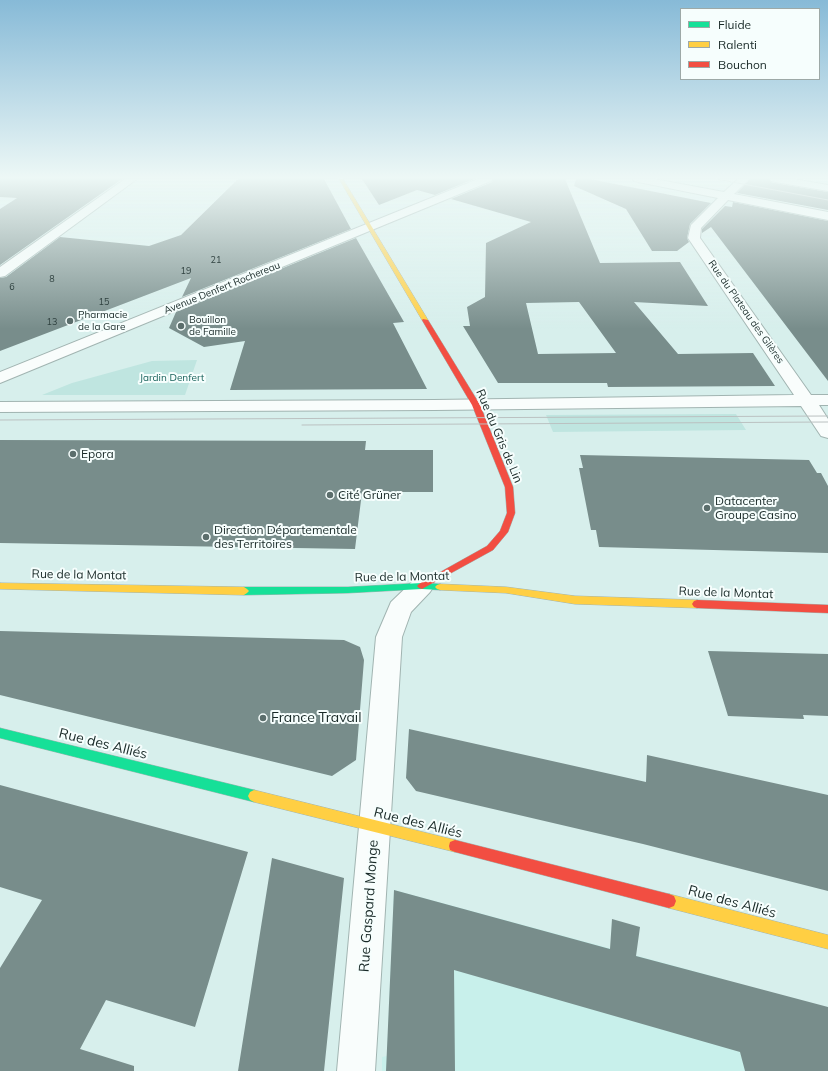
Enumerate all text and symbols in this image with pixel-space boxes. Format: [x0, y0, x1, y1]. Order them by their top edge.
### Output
legend [680, 8, 820, 80]
text: Fluide [718, 17, 751, 32]
text: Ralenti [718, 37, 757, 52]
text: Bouchon [718, 57, 767, 72]
house number: 21 [211, 255, 221, 265]
street label: Rue du Plateau des Glières [706, 258, 786, 366]
street label: Avenue Denfert Rochereau [162, 259, 282, 317]
house number: 19 [181, 266, 191, 276]
house number: 8 [49, 274, 55, 284]
house number: 6 [9, 282, 15, 292]
house number: 15 [99, 297, 109, 307]
place label: Pharmacie de la Gare [78, 309, 128, 332]
place label: Bouillon de Famille [189, 314, 236, 338]
marker: Pharmacie de la Gare [65, 316, 75, 326]
house number: 13 [47, 317, 57, 327]
marker: Bouillon de Famille [176, 321, 186, 331]
park label: Jardin Denfert [140, 372, 204, 384]
street label: Rue du Gris de Lin [473, 387, 525, 485]
place label: Epora [81, 447, 114, 461]
marker: Epora [68, 449, 78, 459]
place label: Cité Grüner [338, 488, 401, 502]
marker: Cité Grüner [325, 490, 335, 500]
place label: Datacenter Groupe Casino [715, 494, 797, 522]
marker: Datacenter Groupe Casino [702, 503, 712, 513]
place label: Direction Départementale des Territoires [214, 523, 357, 551]
marker: Direction Départementale des Territoires [201, 532, 211, 542]
street label: Rue de la Montat [32, 567, 126, 583]
street label: Rue de la Montat [355, 569, 449, 585]
street label: Rue de la Montat [678, 584, 774, 602]
place label: France Travail [271, 710, 361, 726]
marker: France Travail [258, 713, 268, 723]
street label: Rue des Alliés [57, 725, 149, 763]
street label: Rue des Alliés [372, 804, 464, 842]
street label: Rue Gaspard Monge [356, 839, 382, 973]
street label: Rue des Alliés [686, 882, 778, 922]

